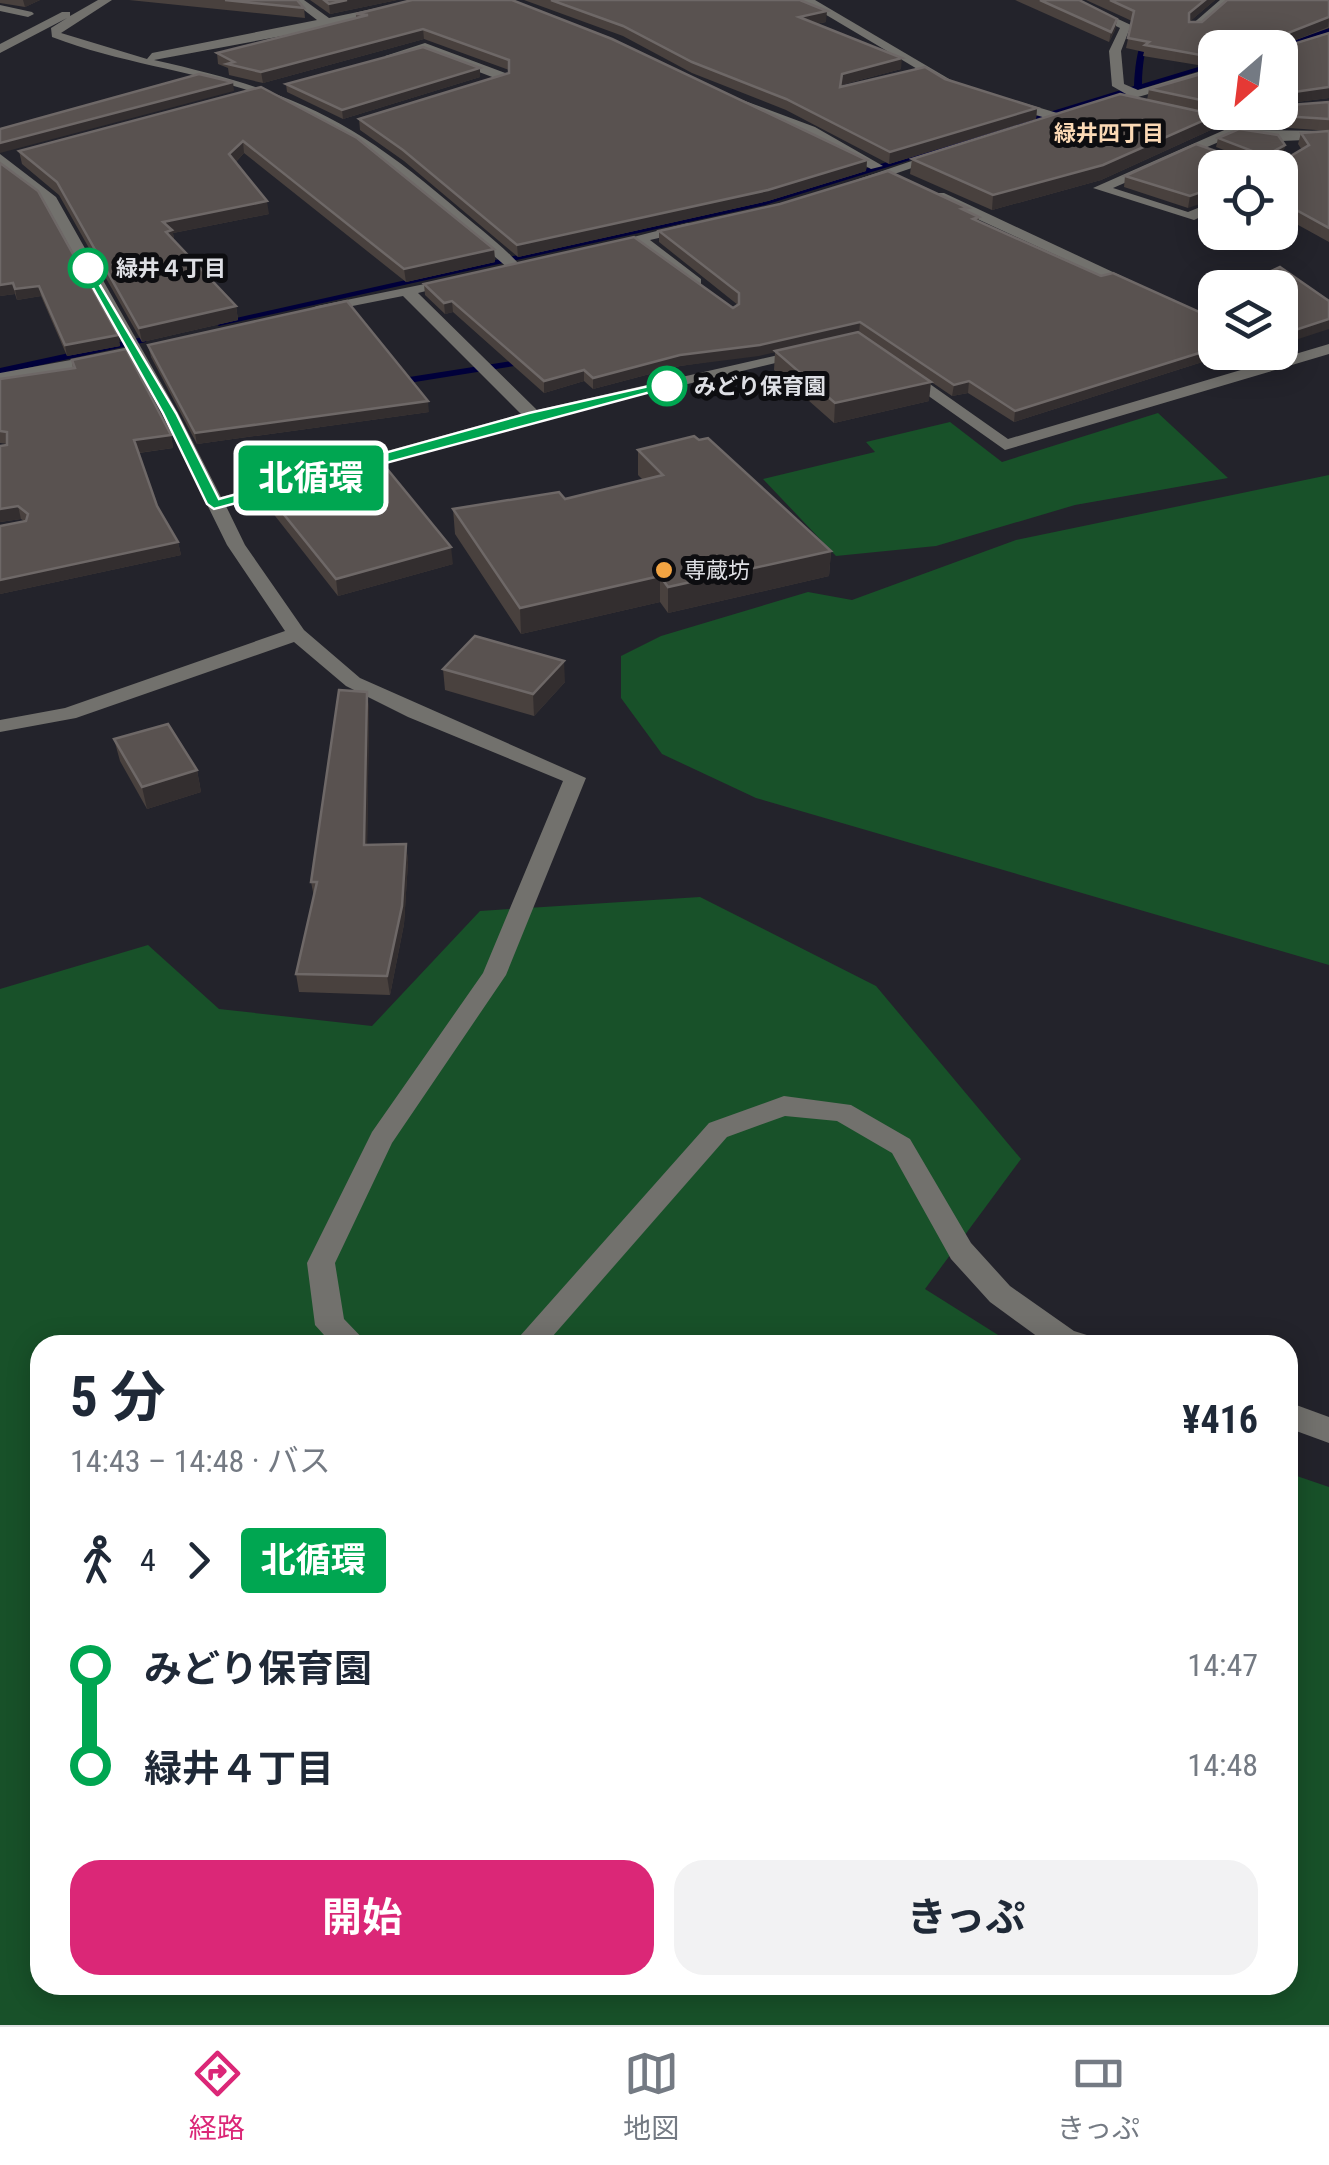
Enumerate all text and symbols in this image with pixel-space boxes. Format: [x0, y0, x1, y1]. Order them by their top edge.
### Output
north arrow [1198, 30, 1298, 130]
map controls [1198, 30, 1298, 370]
district label: 緑井四丁目 [1054, 121, 1164, 146]
button: locate [1198, 150, 1298, 250]
marker: 緑井４丁目 [69, 249, 107, 287]
place label: 緑井４丁目 [116, 256, 226, 281]
button: layers [1198, 270, 1298, 370]
marker: みどり保育園 [648, 367, 686, 405]
place label: みどり保育園 [694, 374, 826, 399]
line badge: 北循環 [254, 446, 368, 510]
text: 北循環 [258, 458, 364, 499]
place label: 専蔵坊 [684, 558, 750, 583]
marker: 専蔵坊 [653, 559, 675, 581]
text: 5 分 [70, 1365, 165, 1429]
text: ¥416 [1182, 1398, 1258, 1442]
text: 14:43 – 14:48 · バス [70, 1442, 331, 1480]
icon: walk [70, 1533, 125, 1588]
icon: forward [171, 1533, 226, 1588]
text: 北循環 [261, 1540, 366, 1581]
text: 4 [140, 1541, 156, 1579]
text: 14:47 [1187, 1646, 1258, 1684]
text: みどり保育園 [144, 1647, 372, 1691]
text: 14:48 [1187, 1746, 1258, 1784]
text: 緑井４丁目 [144, 1747, 334, 1791]
button: 開始 [70, 1860, 654, 1975]
button: きっぷ [674, 1860, 1258, 1975]
tab: 経路 [189, 2046, 245, 2146]
tab: 地図 [623, 2046, 679, 2146]
tab: きっぷ [1057, 2046, 1140, 2146]

